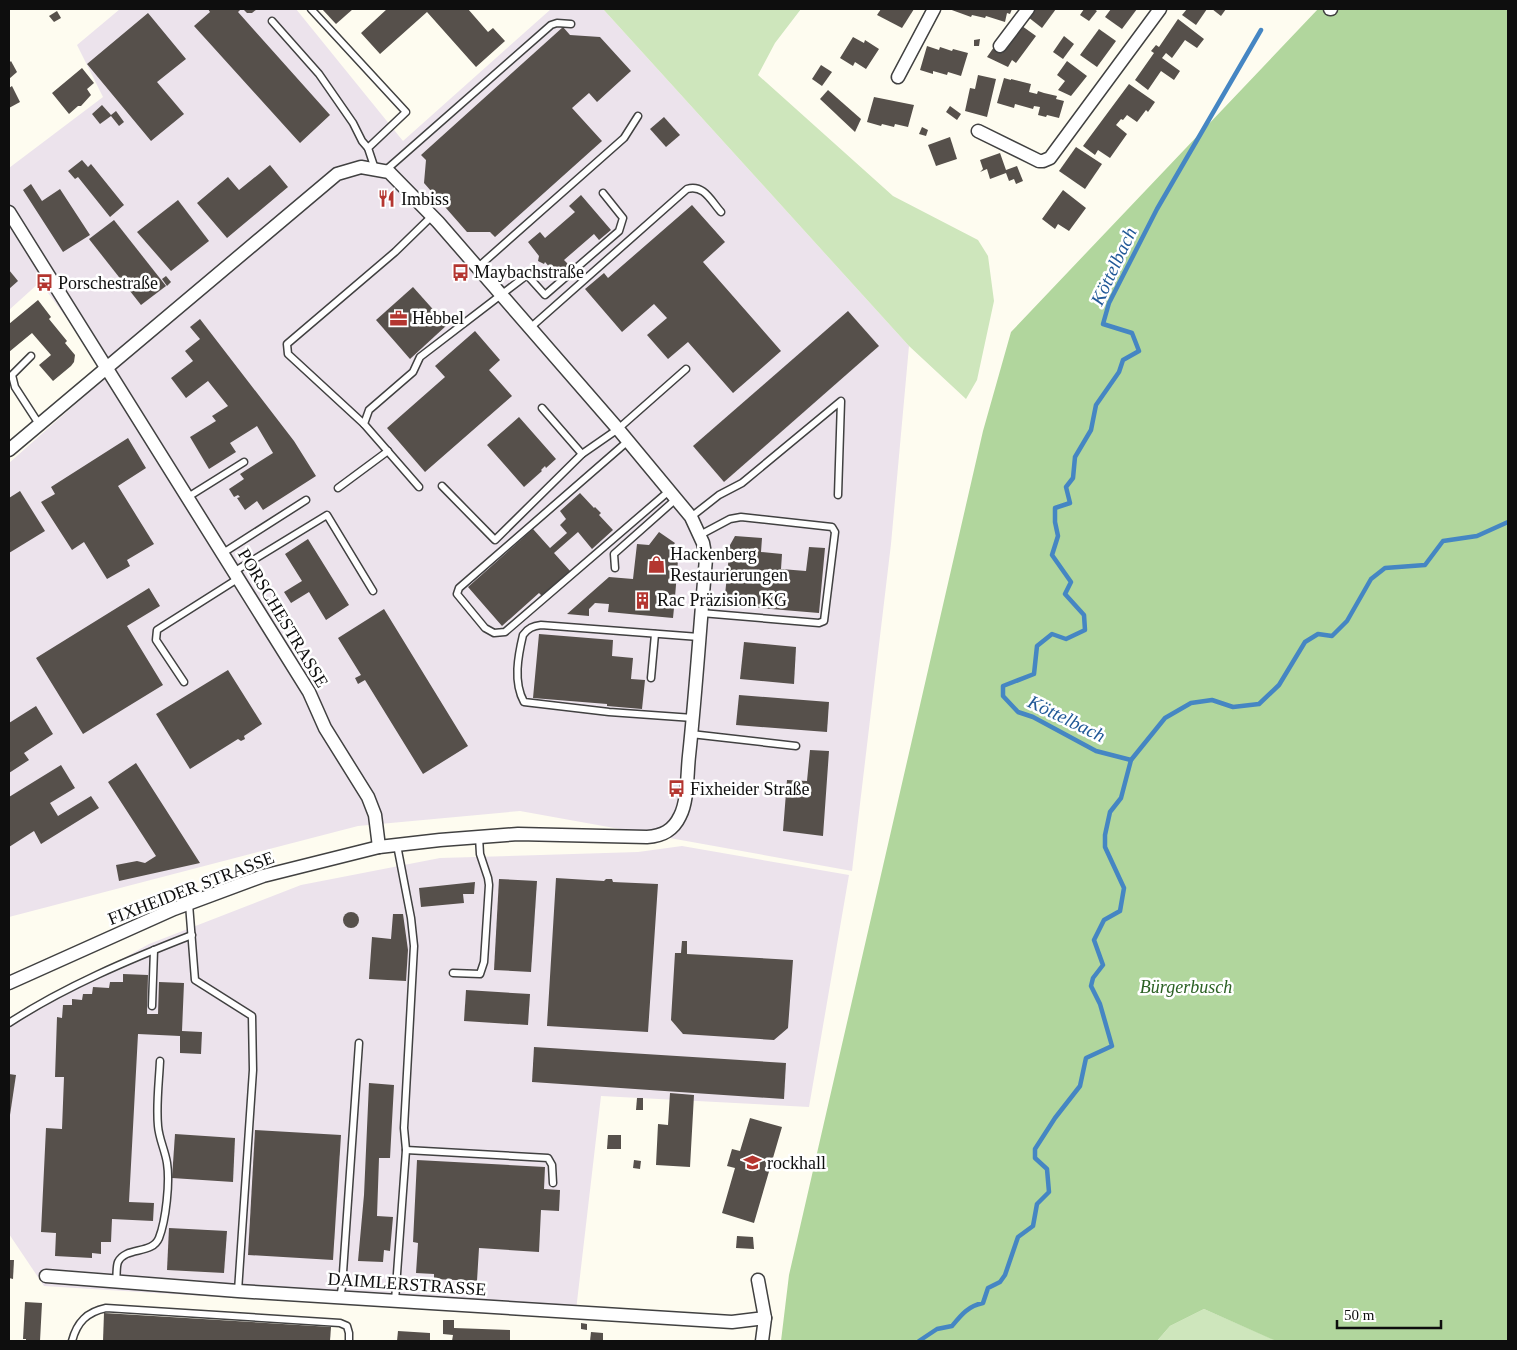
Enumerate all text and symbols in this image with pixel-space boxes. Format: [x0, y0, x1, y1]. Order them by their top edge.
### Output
restaurant icon: Imbiss [377, 189, 397, 209]
place label: Imbiss [401, 189, 449, 209]
water label: Köttelbach [1086, 224, 1141, 309]
bus stop icon: Maybachstraße [450, 262, 470, 282]
place label: Maybachstraße [474, 262, 584, 282]
bus stop icon: Porschestraße [34, 273, 54, 293]
place label: Porschestraße [58, 273, 158, 293]
office icon: Hebbel [388, 308, 408, 328]
place label: Hebbel [412, 308, 464, 328]
place label: Hackenberg Restaurierungen [670, 544, 788, 585]
street label: PORSCHESTRASSE [234, 545, 332, 691]
shop icon: Hackenberg Restaurierungen [646, 554, 666, 574]
building icon: Rac Präzision KG [633, 590, 653, 610]
place label: Rac Präzision KG [657, 590, 787, 610]
water label: Köttelbach [1024, 690, 1109, 746]
bus stop icon: Fixheider Straße [666, 779, 686, 799]
place label: Fixheider Straße [690, 779, 809, 799]
street label: FIXHEIDER STRASSE [105, 847, 277, 929]
park label: Bürgerbusch [1140, 977, 1232, 997]
school or university icon: rockhall [743, 1153, 763, 1173]
place label: rockhall [767, 1153, 826, 1173]
street label: DAIMLERSTRASSE [327, 1268, 487, 1300]
scale bar [1337, 1298, 1441, 1330]
text: 50 m [1344, 1307, 1375, 1323]

